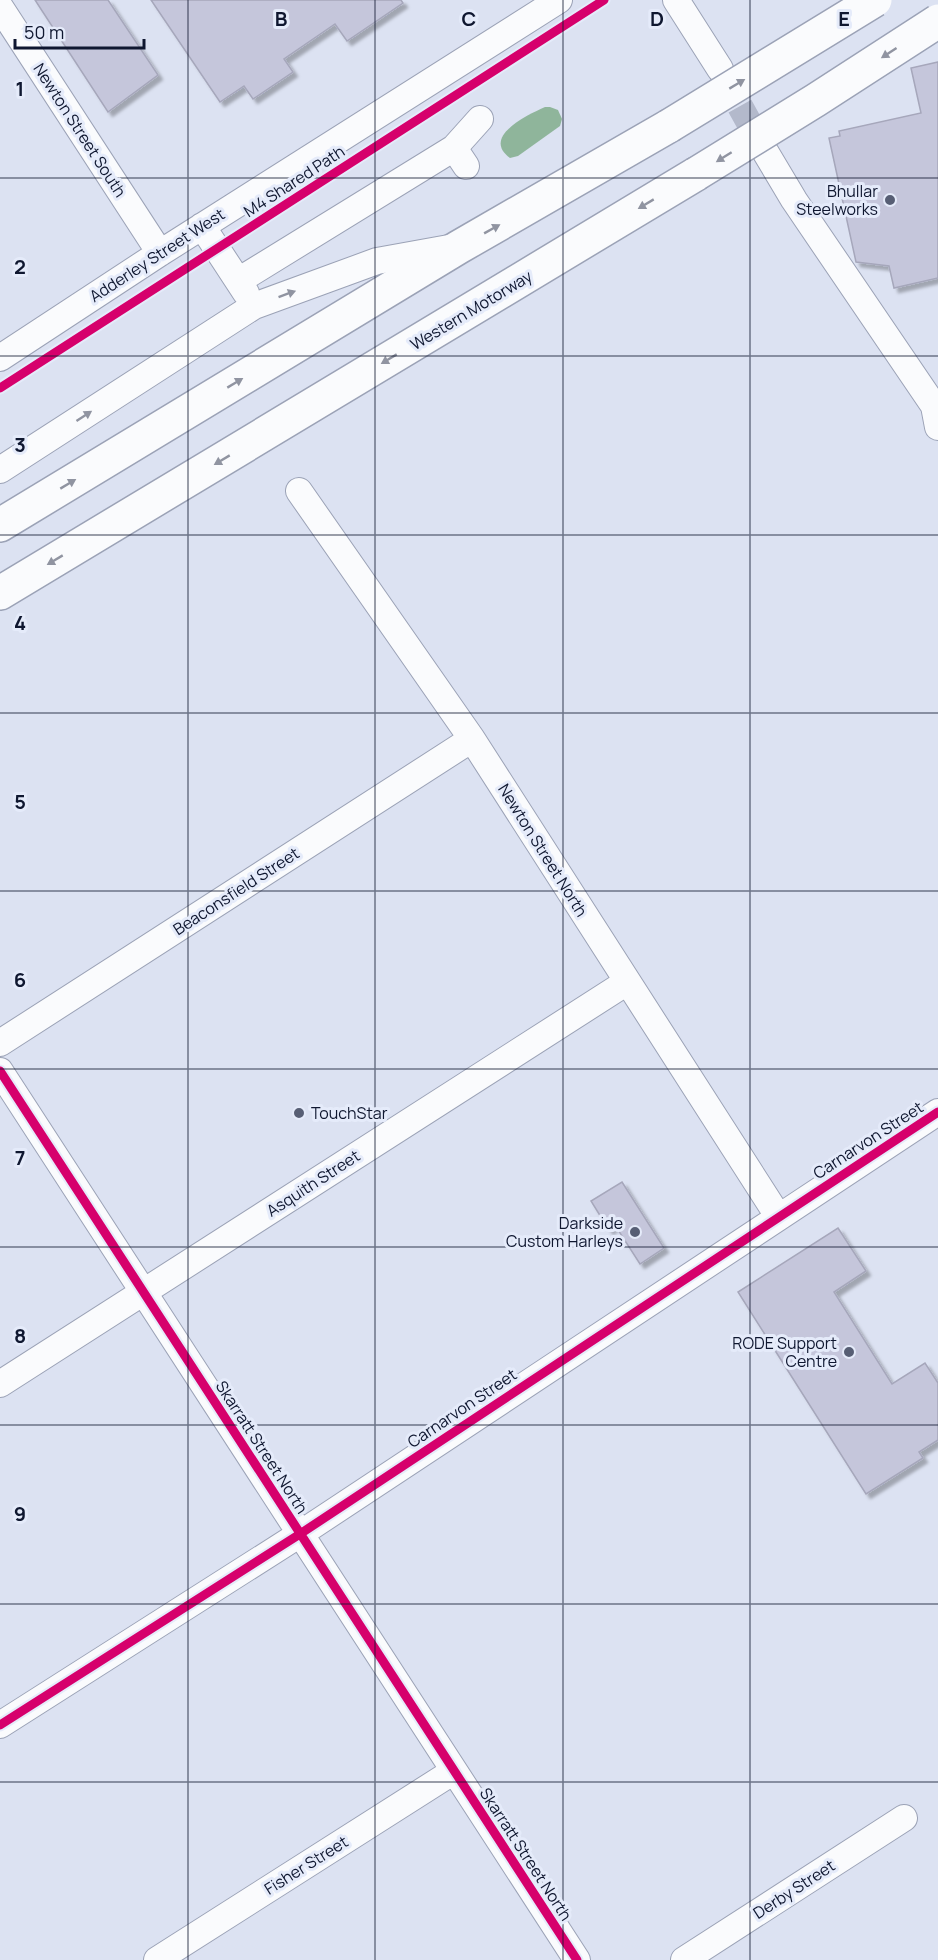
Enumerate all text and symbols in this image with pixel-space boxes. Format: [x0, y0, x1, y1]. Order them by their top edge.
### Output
text: B [275, 5, 288, 32]
text: C [462, 5, 476, 32]
text: D [650, 5, 664, 32]
text: E [838, 5, 850, 32]
scale bar [15, 12, 144, 50]
text: 50 m [24, 20, 64, 44]
one-way arrow [881, 47, 897, 58]
street label: Newton Street South [28, 59, 132, 201]
text: 1 [16, 75, 24, 102]
one-way arrow [729, 79, 745, 90]
street label: M4 Shared Path [239, 140, 349, 222]
one-way arrow [716, 152, 732, 163]
place label: Bhullar Steelworks [796, 180, 878, 220]
marker: Bhullar Steelworks [883, 193, 897, 207]
one-way arrow [638, 199, 654, 210]
street label: Adderley Street West [85, 203, 229, 307]
one-way arrow [484, 224, 501, 234]
text: 2 [14, 253, 26, 280]
street label: Western Motorway [406, 265, 537, 355]
one-way arrow [278, 289, 296, 299]
one-way arrow [381, 354, 397, 365]
one-way arrow [227, 377, 243, 388]
one-way arrow [76, 410, 92, 422]
text: 3 [14, 431, 26, 458]
one-way arrow [214, 454, 230, 465]
one-way arrow [60, 478, 76, 489]
one-way arrow [47, 555, 63, 566]
text: 4 [14, 609, 26, 636]
street label: Newton Street North [493, 779, 593, 921]
text: 5 [14, 788, 26, 815]
street label: Beaconsfield Street [169, 842, 303, 940]
text: 6 [14, 966, 26, 993]
street label: Carnarvon Street [809, 1096, 927, 1184]
place label: TouchStar [311, 1102, 388, 1124]
marker: TouchStar [292, 1106, 306, 1120]
text: 7 [15, 1144, 25, 1171]
street label: Asquith Street [262, 1145, 364, 1221]
place label: Darkside Custom Harleys [506, 1212, 623, 1252]
marker: Darkside Custom Harleys [628, 1225, 642, 1239]
text: 8 [14, 1322, 26, 1349]
place label: RODE Support Centre [732, 1332, 837, 1372]
marker: RODE Support Centre [842, 1345, 856, 1359]
street label: Carnarvon Street [403, 1363, 521, 1453]
street label: Skarratt Street North [211, 1376, 313, 1518]
text: 9 [14, 1500, 26, 1527]
street label: Skarratt Street North [475, 1783, 577, 1925]
street label: Fisher Street [260, 1830, 352, 1900]
street label: Derby Street [749, 1854, 839, 1924]

